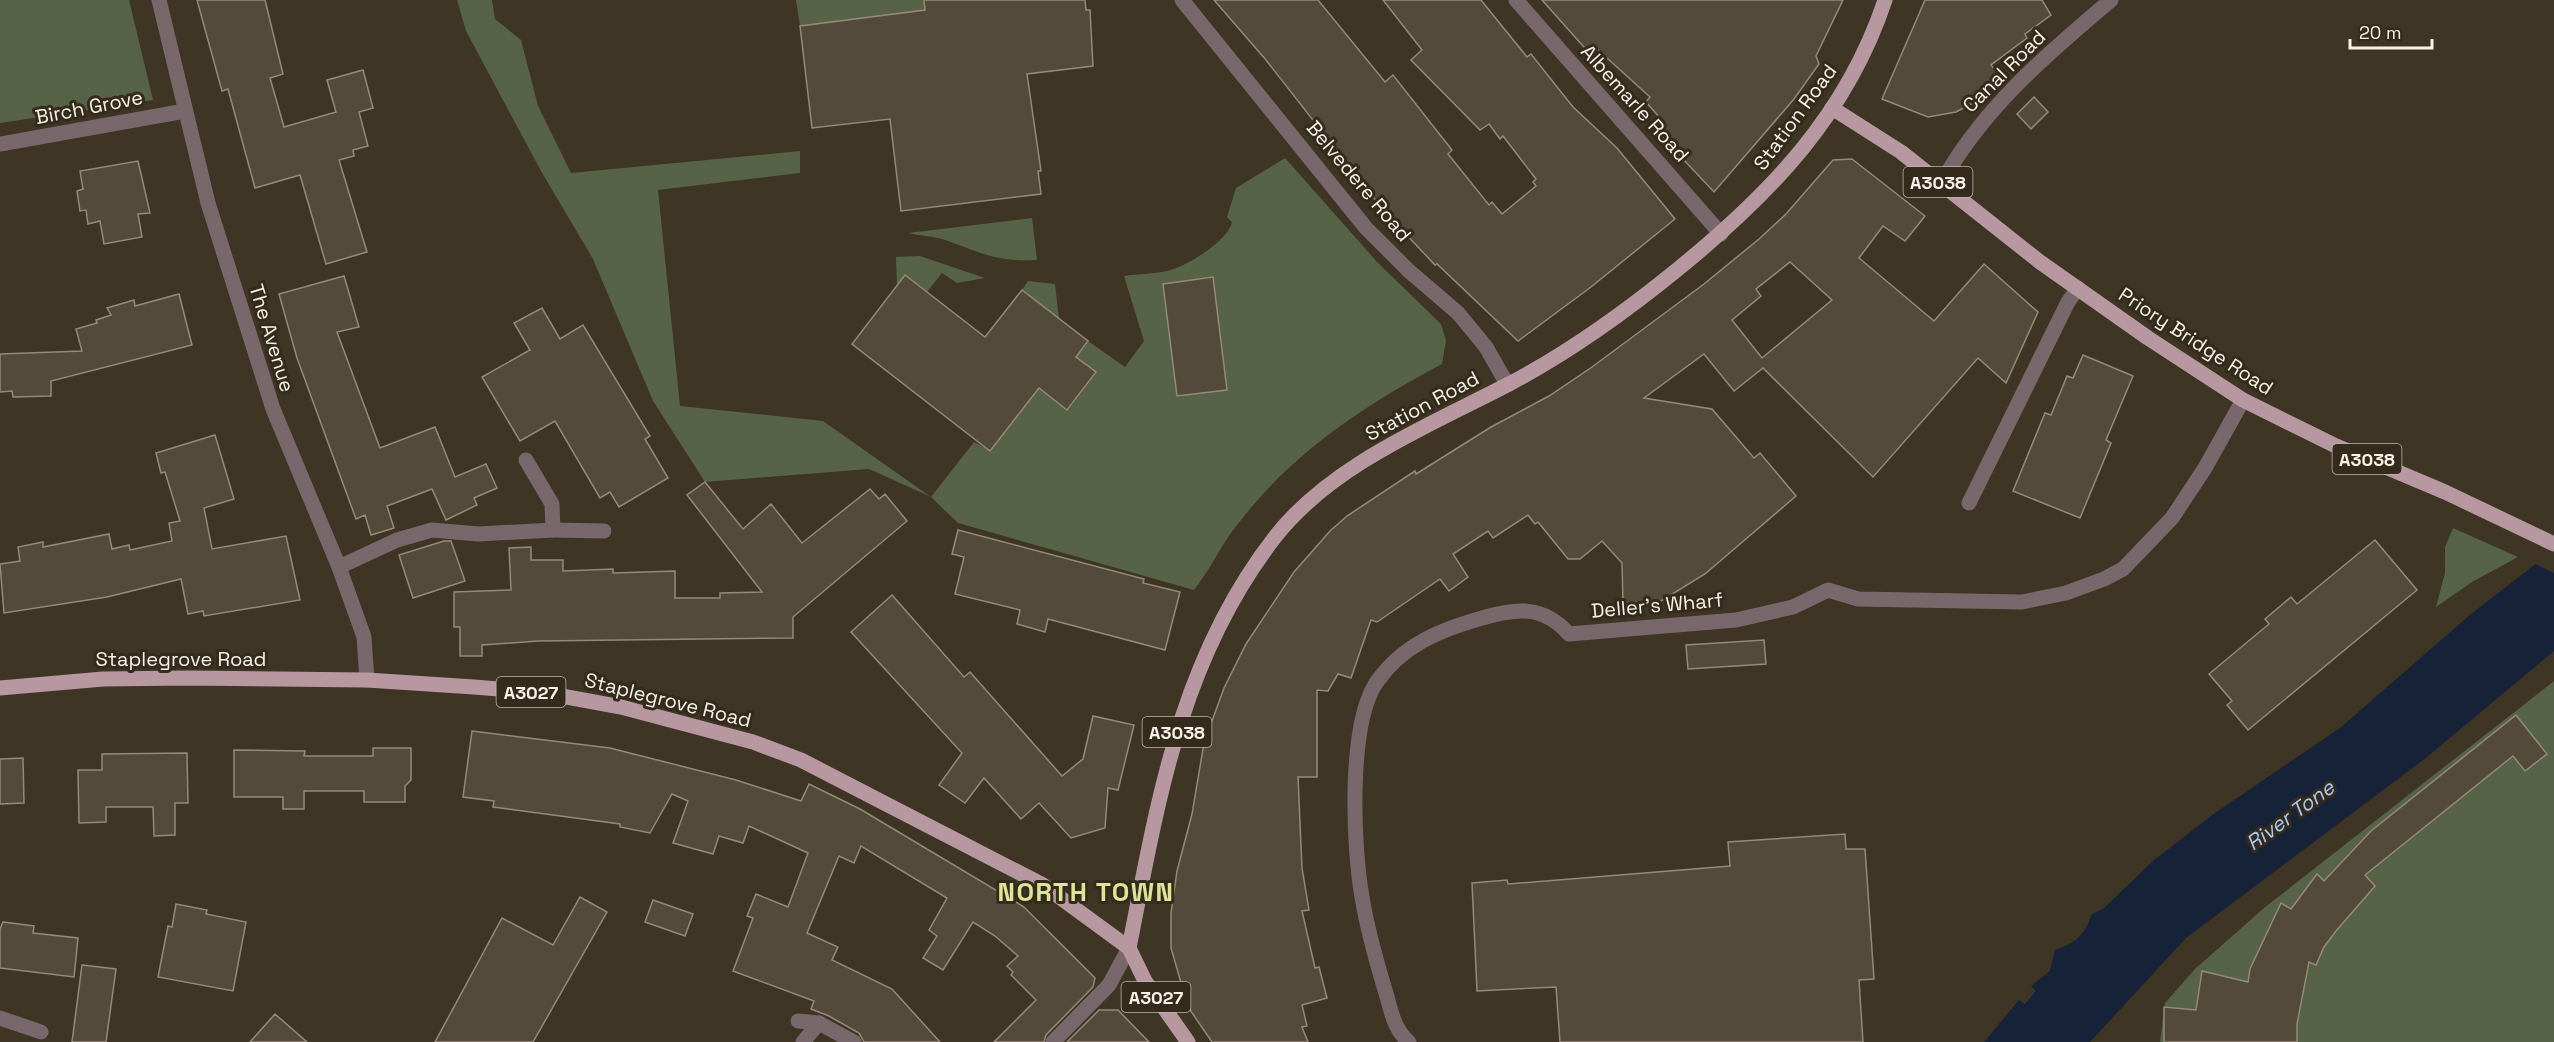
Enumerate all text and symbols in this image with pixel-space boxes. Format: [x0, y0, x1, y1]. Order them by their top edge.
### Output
scale bar [2350, 12, 2432, 50]
text: 20 m [2359, 21, 2402, 44]
street label: Canal Road [1957, 24, 2051, 118]
street label: Albemarle Road [1575, 39, 1695, 167]
street label: Station Road [1748, 59, 1842, 175]
street label: Birch Grove [33, 84, 145, 130]
street label: Belvedere Road [1301, 115, 1417, 247]
road number: A3038 [1904, 167, 1972, 197]
street label: The Avenue [243, 281, 301, 395]
street label: Priory Bridge Road [2114, 281, 2278, 401]
street label: Station Road [1361, 365, 1483, 447]
road number: A3038 [2332, 444, 2402, 474]
street label: Deller's Wharf [1590, 586, 1724, 624]
street label: Staplegrove Road [96, 646, 266, 672]
street label: Staplegrove Road [582, 667, 754, 733]
road number: A3027 [496, 677, 566, 707]
road number: A3038 [1142, 717, 1212, 747]
water label: River Tone [2240, 773, 2341, 856]
district label: NORTH TOWN [997, 875, 1175, 909]
road number: A3027 [1122, 982, 1190, 1012]

